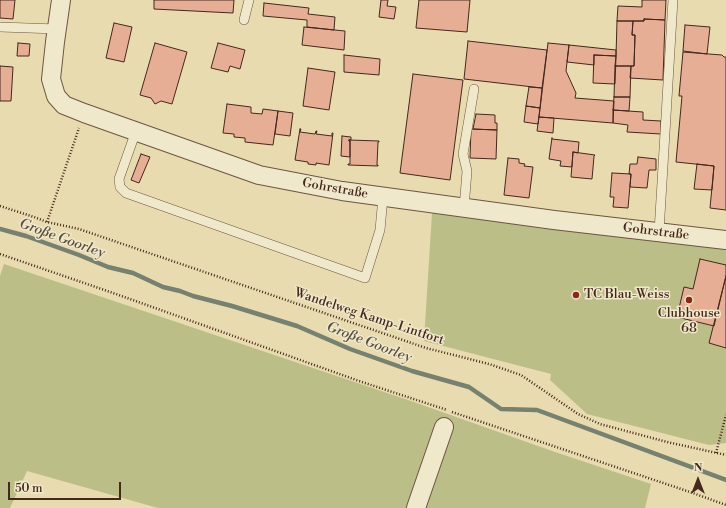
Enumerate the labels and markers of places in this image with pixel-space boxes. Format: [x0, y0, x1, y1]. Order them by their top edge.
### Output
place label: TC Blau-Weiss [584, 287, 669, 303]
marker: TC Blau-Weiss [571, 290, 581, 300]
marker: Clubhouse 68 [684, 295, 694, 305]
place label: Clubhouse 68 [658, 306, 720, 337]

